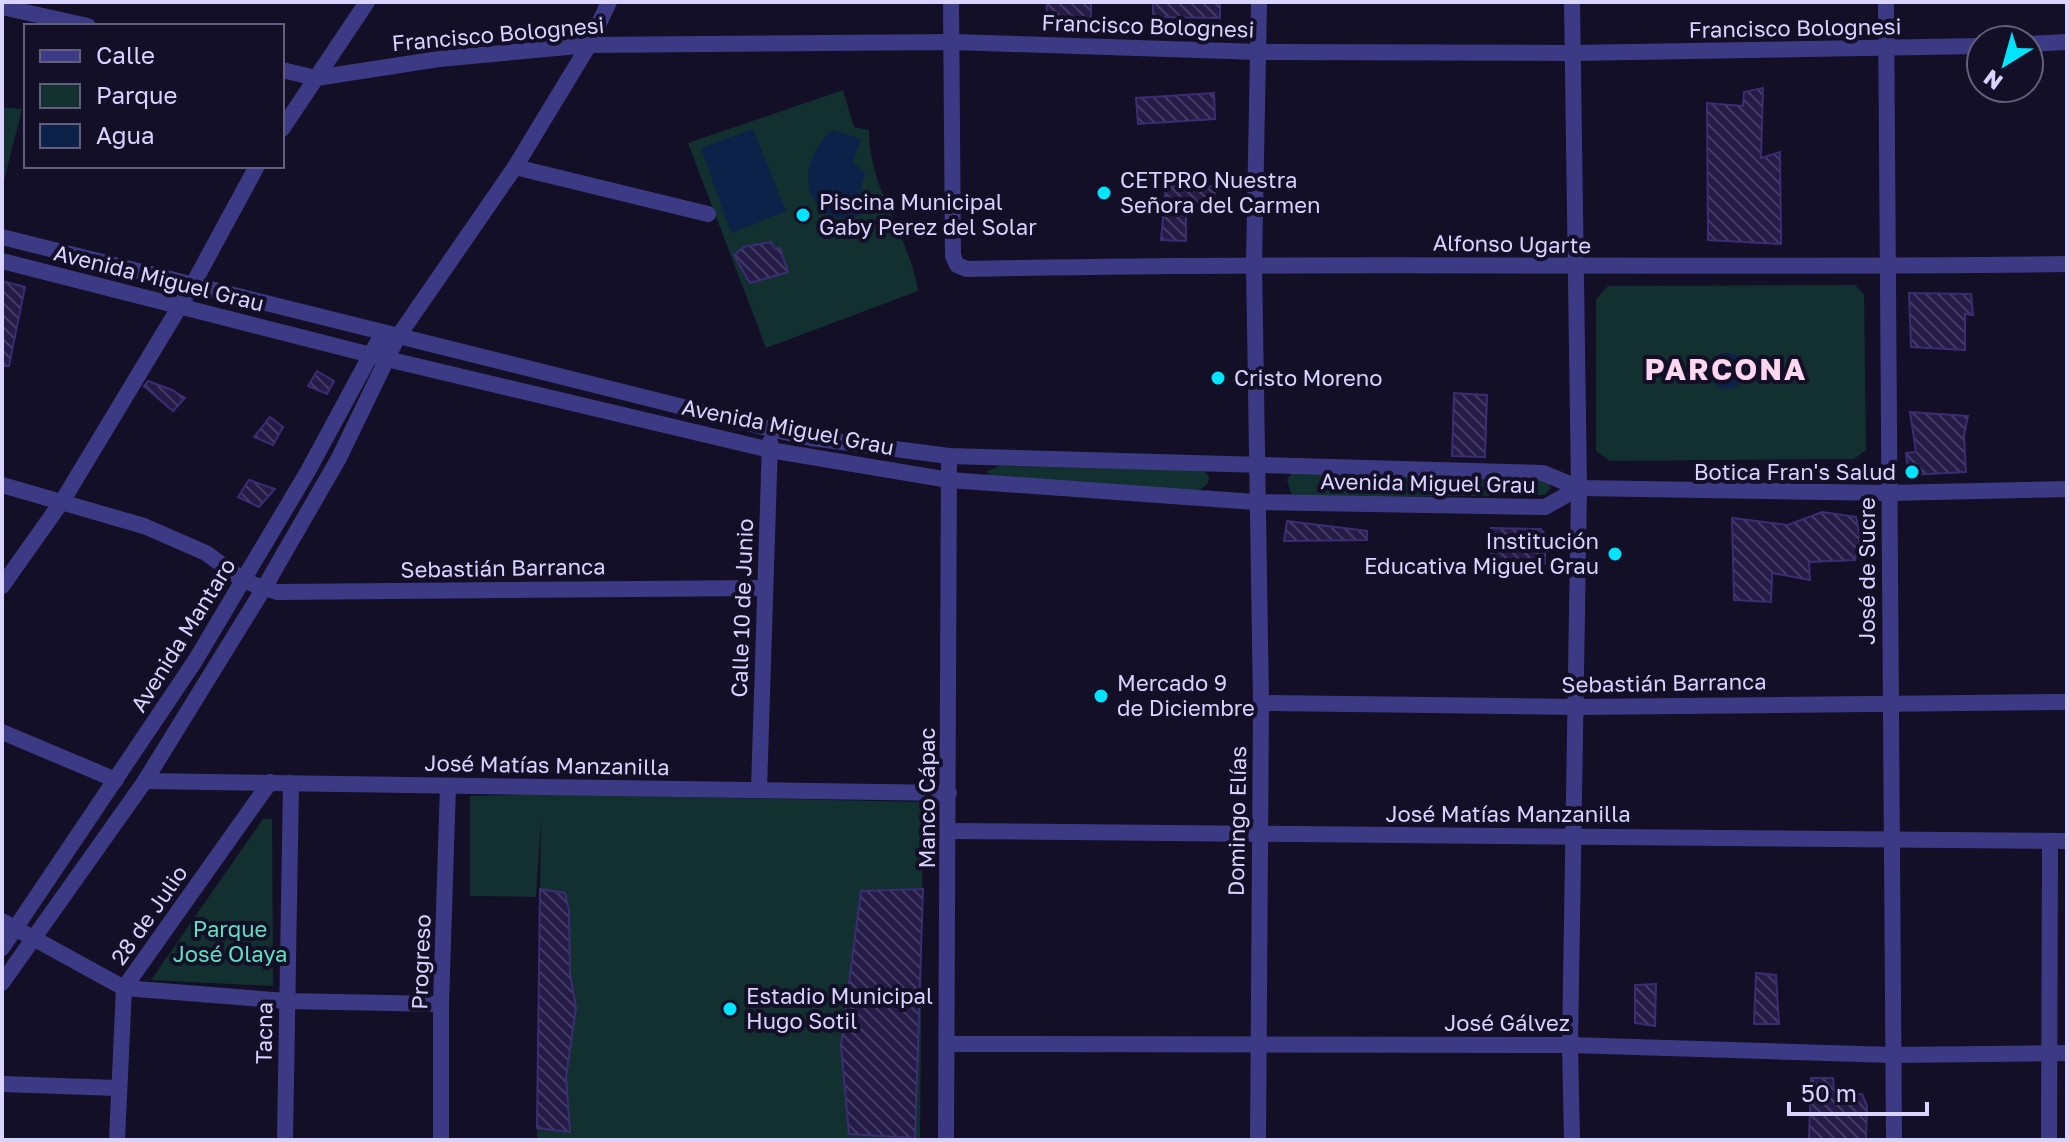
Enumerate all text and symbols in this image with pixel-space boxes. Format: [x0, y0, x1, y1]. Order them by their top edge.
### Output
street label: Francisco Bolognesi [1041, 8, 1255, 43]
street label: Francisco Bolognesi [391, 11, 605, 56]
street label: Francisco Bolognesi [1688, 12, 1902, 43]
legend [24, 24, 284, 168]
north arrow [1965, 24, 2045, 104]
text: Calle [96, 40, 155, 69]
text: N [1978, 65, 2007, 96]
text: Parque [96, 80, 177, 109]
text: Agua [96, 120, 155, 149]
place label: CETPRO Nuestra Señora del Carmen [1120, 166, 1320, 218]
marker: CETPRO Nuestra Señora del Carmen [1095, 184, 1113, 202]
place label: Piscina Municipal Gaby Perez del Solar [819, 188, 1037, 240]
marker: Piscina Municipal Gaby Perez del Solar [794, 206, 812, 224]
street label: Alfonso Ugarte [1433, 229, 1591, 258]
street label: Avenida Miguel Grau [51, 238, 267, 317]
district label: PARCONA [1645, 351, 1807, 387]
place label: Cristo Moreno [1234, 364, 1383, 391]
marker: Cristo Moreno [1209, 369, 1227, 387]
street label: Avenida Miguel Grau [680, 393, 896, 460]
place label: Botica Fran's Salud [1694, 458, 1896, 485]
marker: Botica Fran's Salud [1903, 463, 1921, 481]
street label: Avenida Miguel Grau [1320, 467, 1536, 498]
street label: José de Sucre [1853, 497, 1880, 645]
street label: Calle 10 de Junio [725, 518, 758, 698]
place label: Institución Educativa Miguel Grau [1364, 527, 1599, 579]
marker: Institución Educativa Miguel Grau [1606, 545, 1624, 563]
street label: Sebastián Barranca [400, 552, 606, 583]
street label: Avenida Mantaro [124, 553, 241, 717]
street label: Sebastián Barranca [1561, 667, 1767, 698]
place label: Mercado 9 de Diciembre [1117, 669, 1255, 721]
marker: Mercado 9 de Diciembre [1092, 687, 1110, 705]
street label: Manco Cápac [913, 728, 940, 868]
street label: Domingo Elías [1222, 746, 1251, 896]
street label: José Matías Manzanilla [424, 749, 670, 780]
street label: José Matías Manzanilla [1385, 800, 1631, 827]
street label: 28 de Julio [105, 860, 193, 970]
street label: Progreso [405, 914, 436, 1010]
park label: Parque José Olaya [173, 915, 287, 967]
place label: Estadio Municipal Hugo Sotil [746, 982, 933, 1034]
marker: Estadio Municipal Hugo Sotil [721, 1000, 739, 1018]
street label: Tacna [249, 1002, 278, 1064]
street label: José Gálvez [1444, 1009, 1570, 1036]
scale bar [1789, 1066, 1927, 1116]
text: 50 m [1801, 1078, 1857, 1107]

